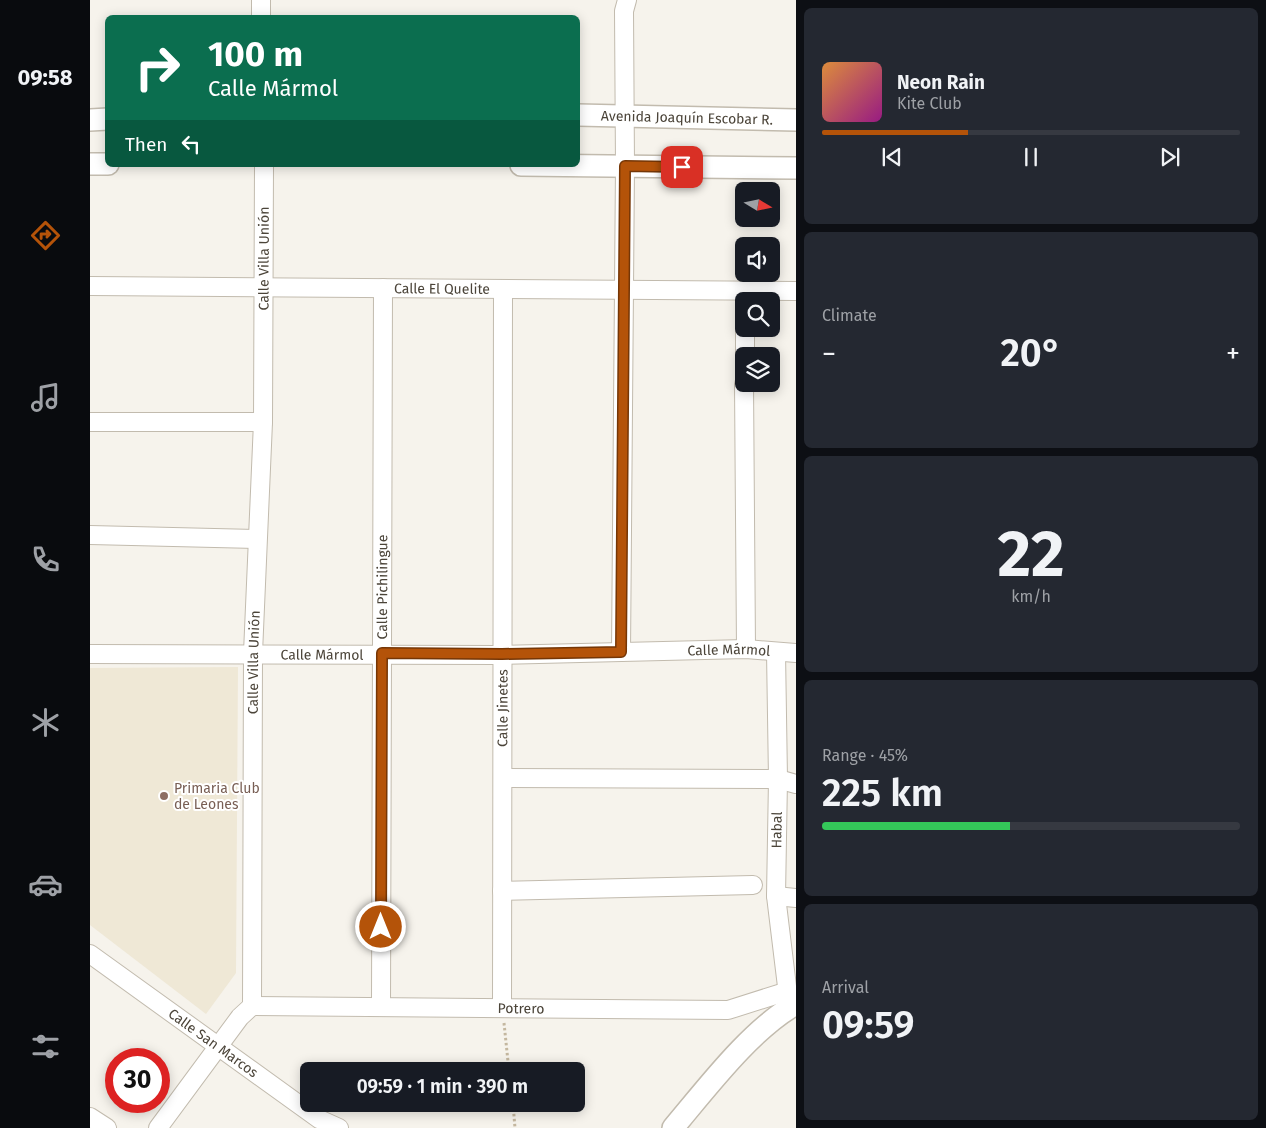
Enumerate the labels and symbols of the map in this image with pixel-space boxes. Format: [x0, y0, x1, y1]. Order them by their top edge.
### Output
street label: Avenida Joaquín Escobar R. [601, 107, 773, 128]
pin [661, 146, 703, 188]
north arrow [735, 182, 780, 228]
street label: Calle Villa Unión [255, 207, 272, 310]
street label: Calle El Quelite [394, 280, 490, 297]
street label: Calle Pichilingue [374, 535, 391, 639]
street label: Calle Villa Unión [244, 610, 263, 714]
street label: Calle Mármol [687, 640, 771, 659]
street label: Calle Mármol [281, 646, 363, 663]
street label: Calle Jinetes [494, 669, 511, 747]
place label: Primaria Club de Leones [174, 780, 260, 813]
marker: Primaria Club de Leones [158, 790, 170, 802]
street label: Habal [768, 811, 786, 849]
position arrow [354, 900, 406, 952]
street label: Potrero [498, 1000, 544, 1017]
street label: Calle San Marcos [165, 1005, 262, 1081]
speed limit sign: 30 [105, 1048, 170, 1113]

